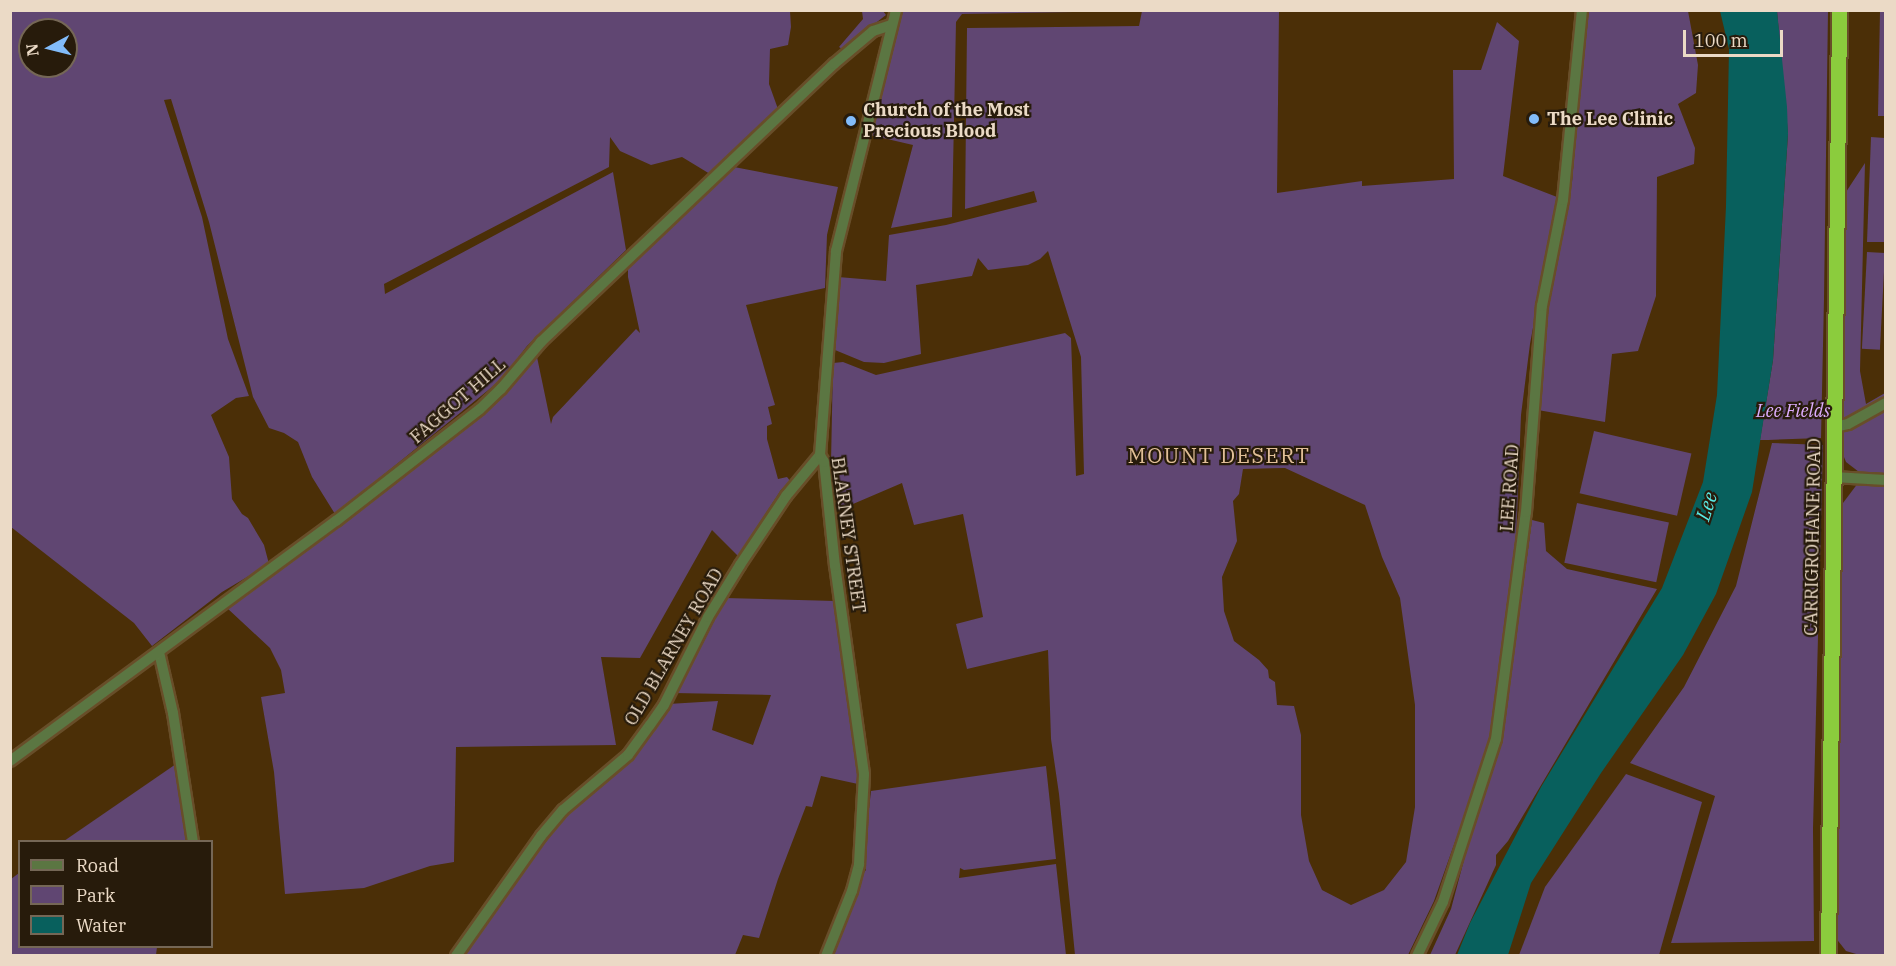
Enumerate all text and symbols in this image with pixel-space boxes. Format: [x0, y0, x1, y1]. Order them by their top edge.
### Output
north arrow [18, 18, 78, 78]
scale bar [1686, 18, 1786, 56]
text: 100 m [1694, 29, 1748, 52]
text: N [21, 42, 43, 57]
place label: Church of the Most Precious Blood [863, 100, 1029, 142]
place label: The Lee Clinic [1547, 108, 1673, 130]
marker: The Lee Clinic [1525, 110, 1543, 128]
marker: Church of the Most Precious Blood [844, 114, 858, 128]
street label: FAGGOT HILL [406, 354, 510, 448]
park label: Lee Fields [1756, 400, 1830, 422]
street label: CARRIGROHANE ROAD [1800, 438, 1826, 636]
district label: MOUNT DESERT [1127, 442, 1311, 468]
street label: LEE ROAD [1496, 444, 1524, 532]
street label: BLARNEY STREET [826, 456, 870, 614]
water label: Lee [1690, 489, 1722, 523]
street label: OLD BLARNEY ROAD [620, 565, 728, 729]
legend [18, 840, 213, 948]
text: Road [76, 854, 119, 877]
text: Park [76, 884, 115, 907]
text: Water [76, 914, 126, 937]

